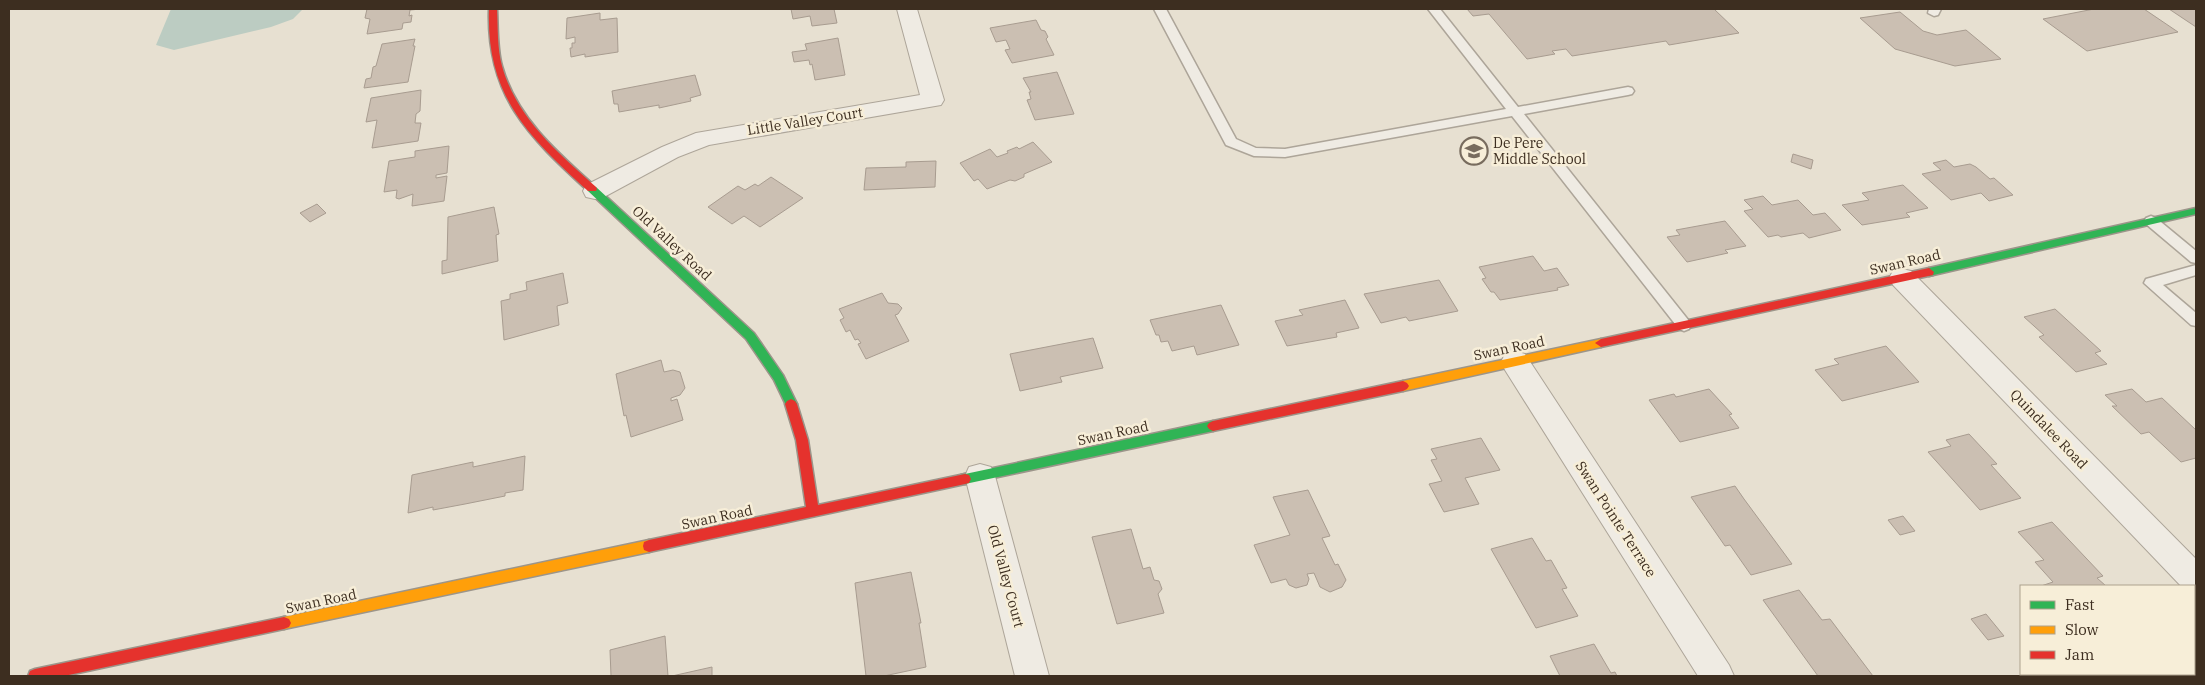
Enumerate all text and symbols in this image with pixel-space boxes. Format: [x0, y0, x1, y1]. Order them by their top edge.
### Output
street label: Little Valley Court [746, 103, 864, 139]
place label: De Pere Middle School [1493, 134, 1586, 168]
school or university icon: De Pere Middle School [1459, 136, 1489, 166]
street label: Old Valley Road [629, 202, 716, 285]
street label: Swan Road [1868, 245, 1943, 279]
street label: Swan Road [1472, 332, 1547, 364]
street label: Quindalee Road [2006, 385, 2092, 473]
street label: Swan Road [1076, 417, 1151, 449]
street label: Swan Pointe Terrace [1572, 458, 1660, 580]
street label: Swan Road [680, 501, 755, 533]
street label: Old Valley Court [984, 523, 1028, 629]
street label: Swan Road [284, 585, 359, 617]
legend [2020, 585, 2195, 675]
text: Fast [2065, 595, 2095, 614]
text: Slow [2065, 620, 2099, 639]
text: Jam [2065, 645, 2094, 664]

